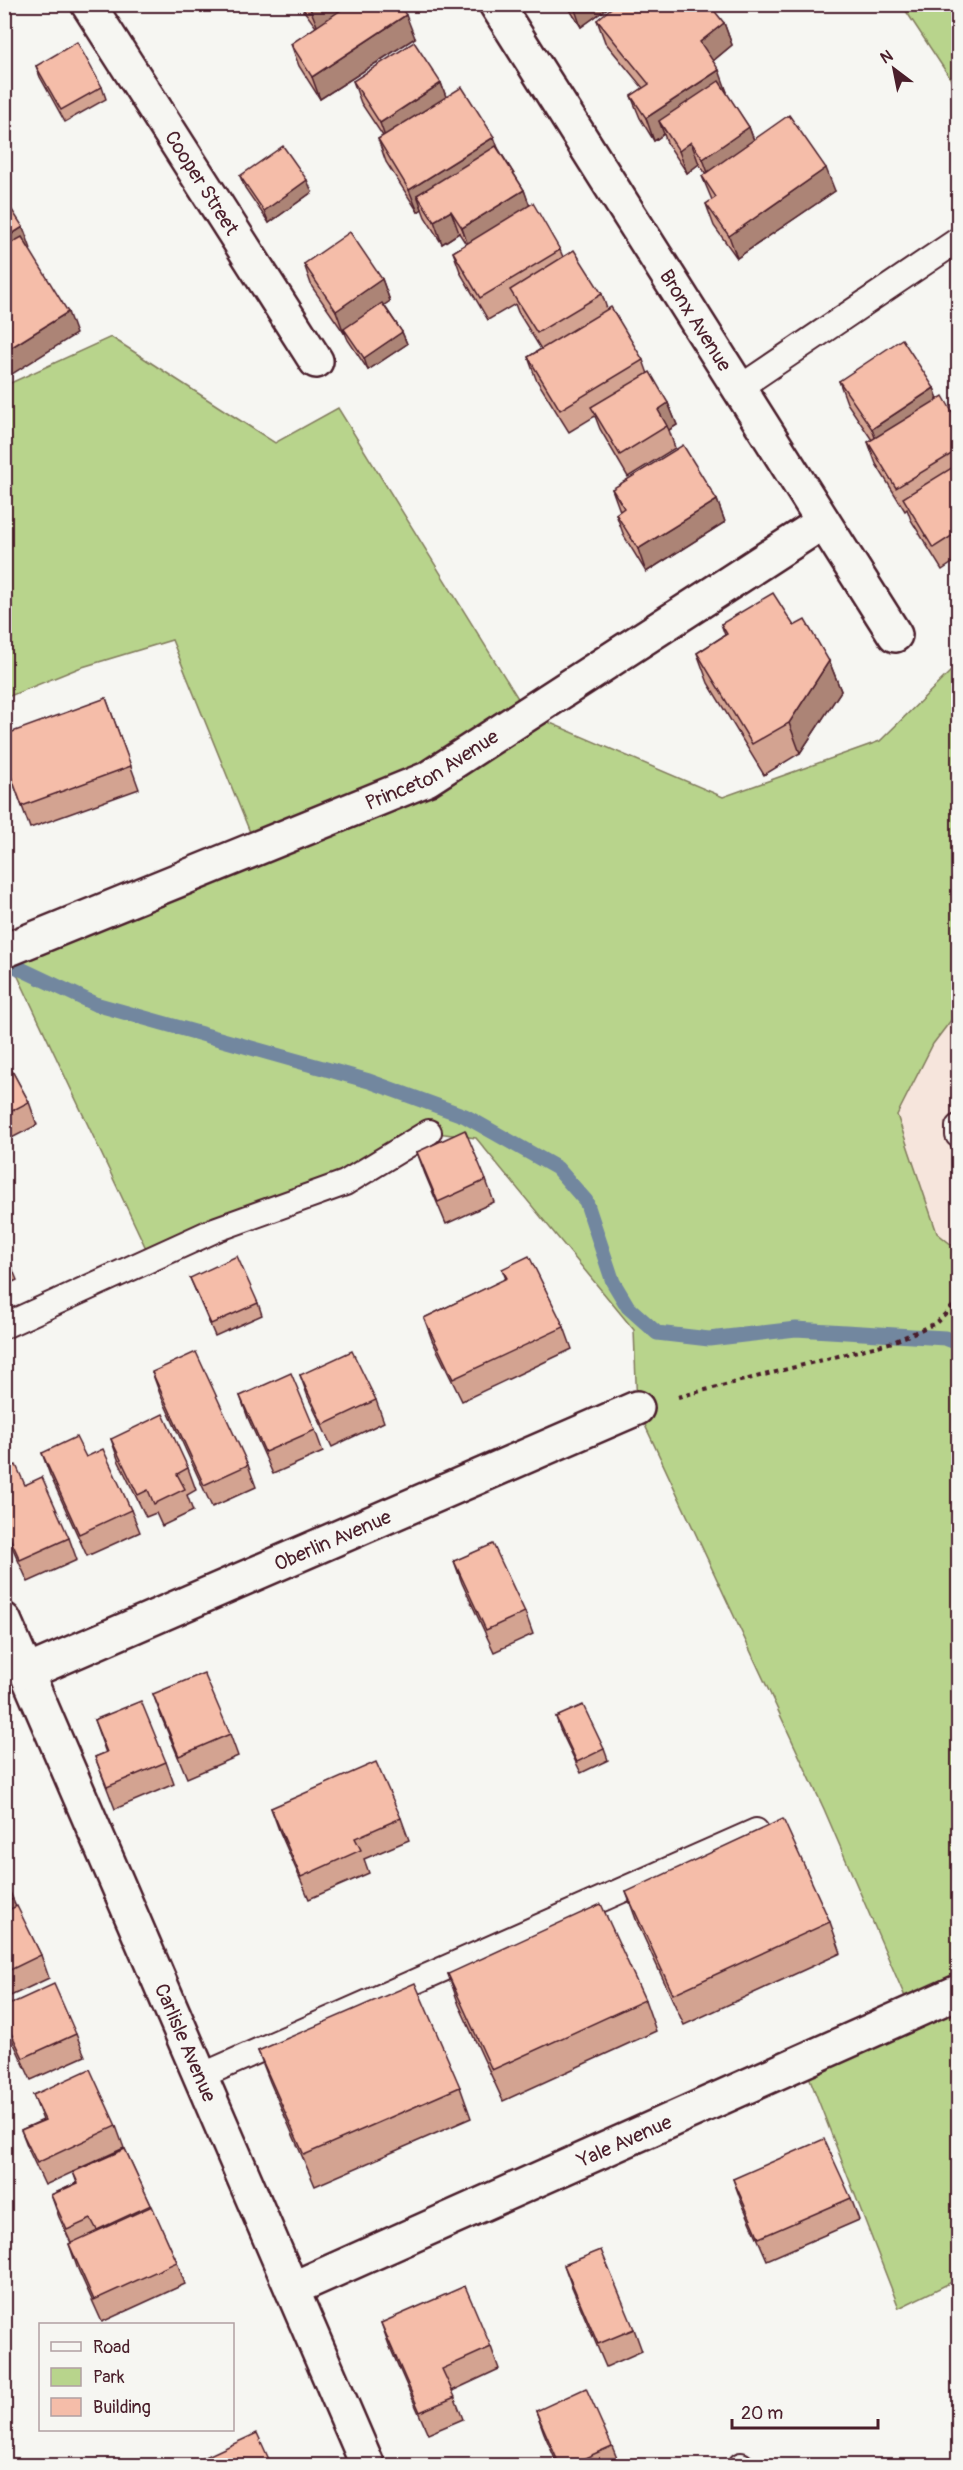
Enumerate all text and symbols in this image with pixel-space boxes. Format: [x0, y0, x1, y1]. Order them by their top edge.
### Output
north arrow [864, 39, 924, 99]
text: N [877, 46, 897, 68]
street label: Cooper Street [160, 126, 245, 240]
street label: Bronx Avenue [654, 264, 737, 376]
street label: Princeton Avenue [361, 724, 503, 815]
street label: Oberlin Avenue [270, 1504, 395, 1576]
street label: Carlisle Avenue [149, 1979, 222, 2106]
street label: Yale Avenue [572, 2109, 676, 2173]
legend [39, 2323, 234, 2431]
text: Road [93, 2336, 130, 2359]
text: Park [93, 2366, 125, 2389]
scale bar [732, 2392, 878, 2430]
text: Building [93, 2396, 151, 2419]
text: 20 m [741, 2402, 783, 2425]

